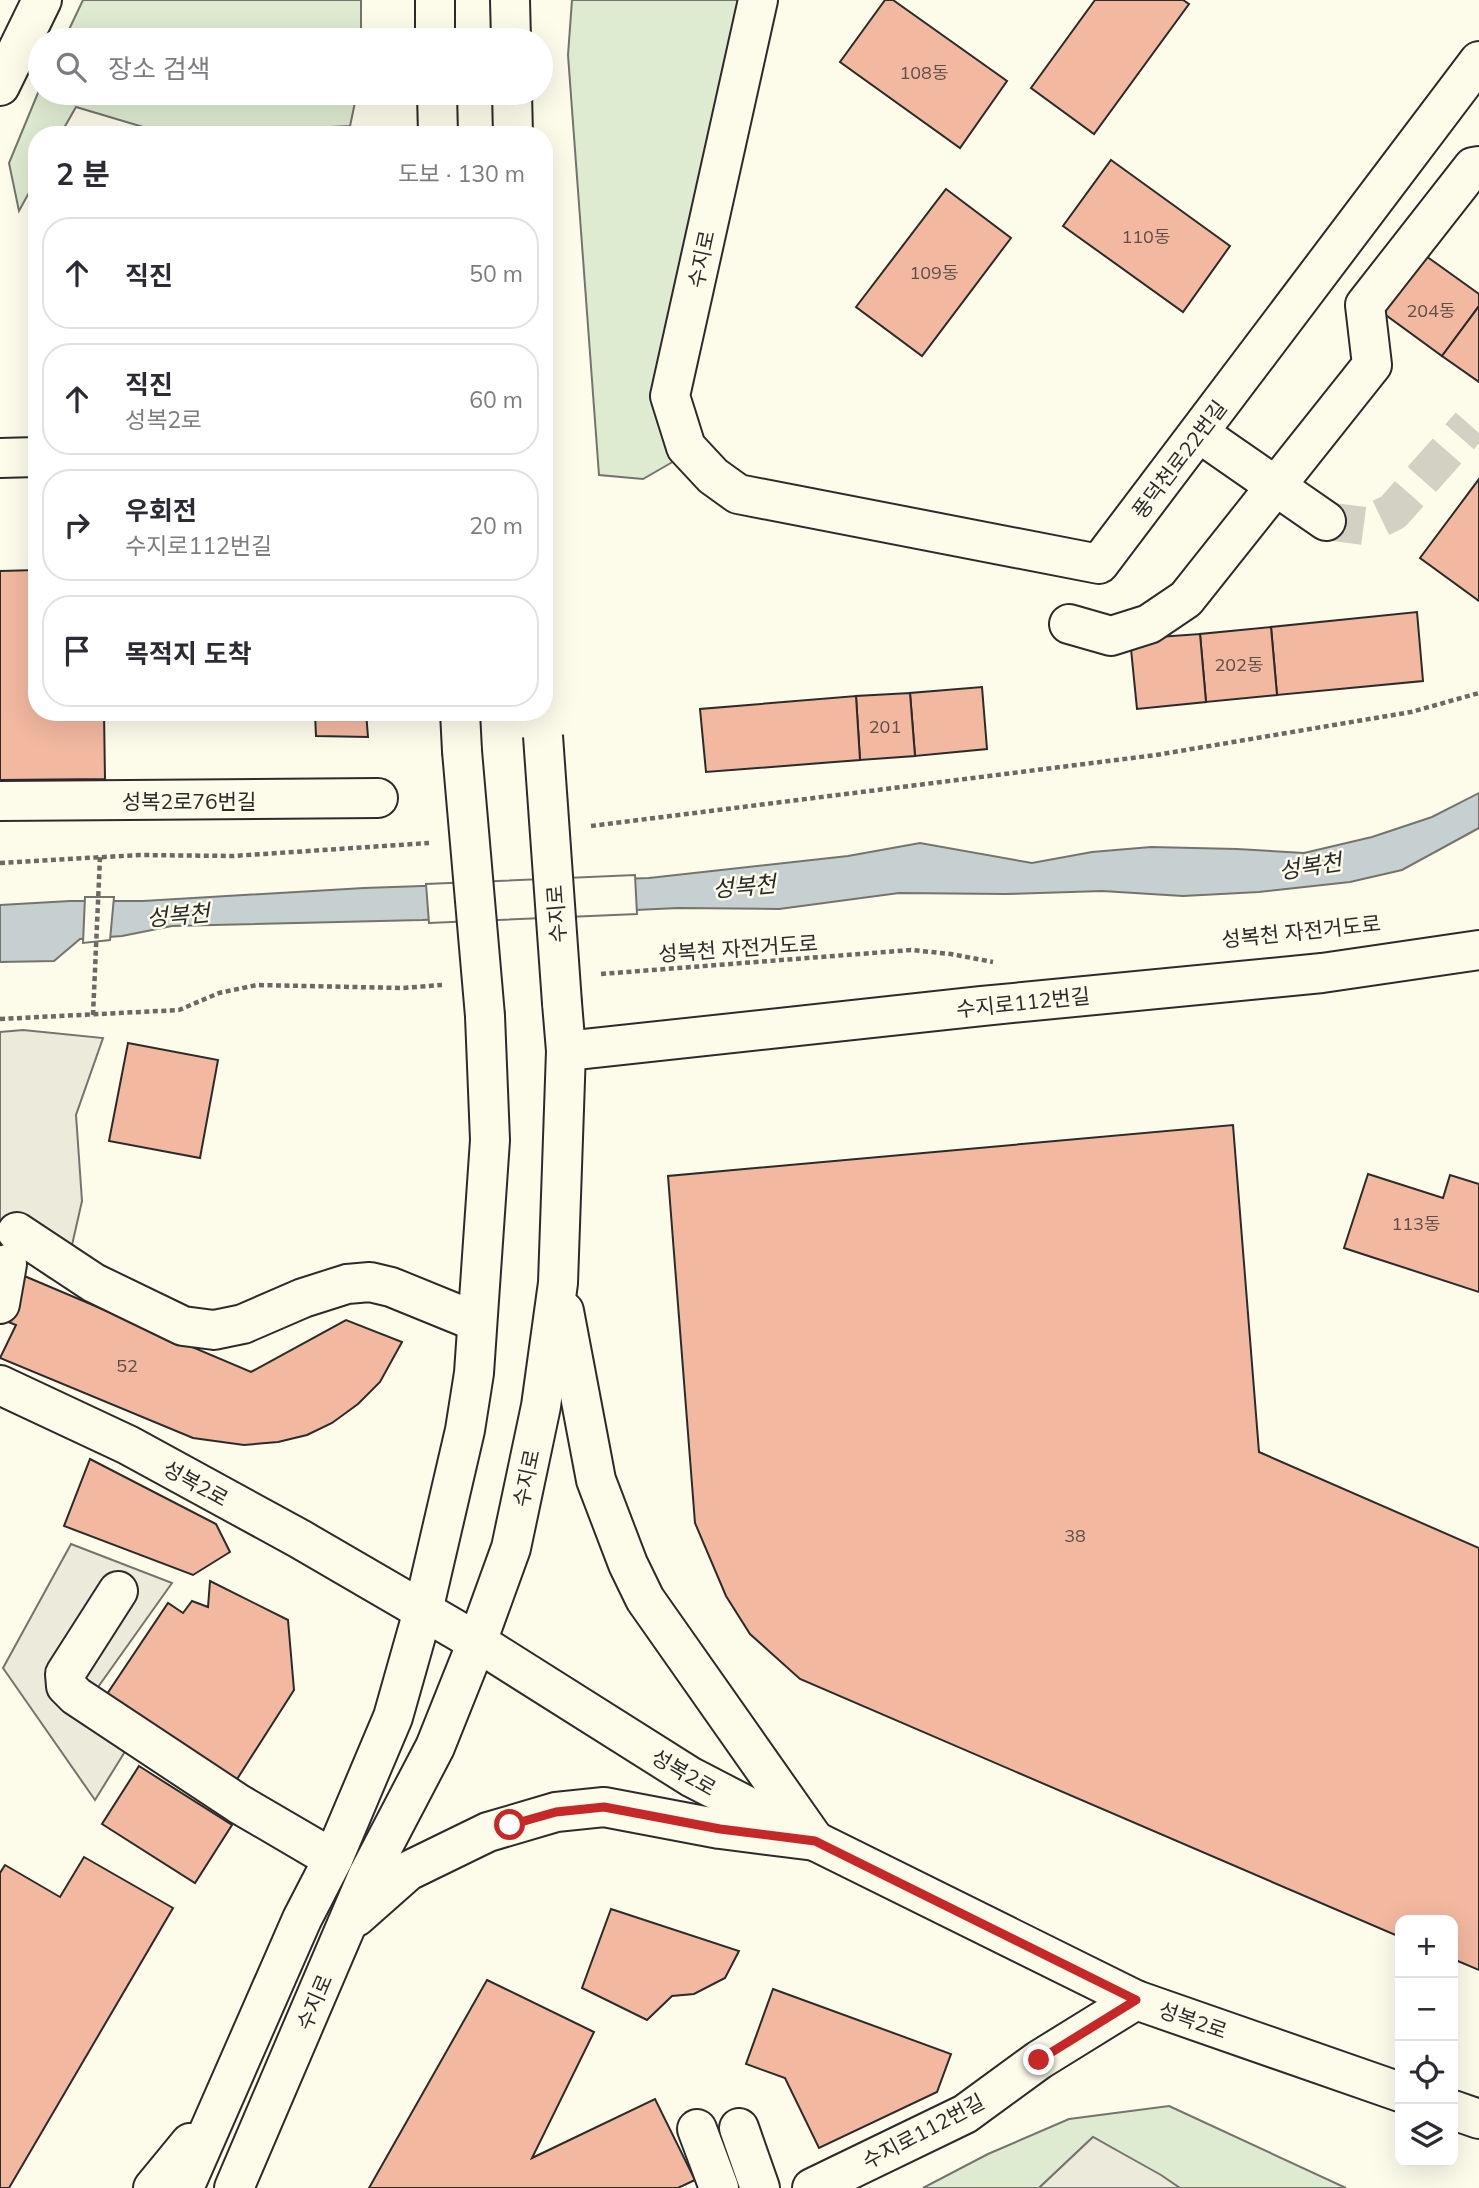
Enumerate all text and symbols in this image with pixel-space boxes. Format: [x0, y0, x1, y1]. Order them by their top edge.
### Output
search box [28, 28, 553, 105]
icon: search [52, 48, 90, 86]
text: 장소 검색 [108, 52, 210, 85]
house number: 108동 [900, 61, 948, 84]
text: 2 분 [56, 155, 110, 193]
text: 도보 · 130 m [398, 159, 525, 188]
house number: 110동 [1122, 225, 1170, 248]
street label: 수지로 [682, 228, 720, 290]
icon: ahead [58, 254, 96, 292]
text: 직진 [125, 259, 173, 292]
text: 50 m [469, 259, 523, 288]
house number: 109동 [910, 261, 958, 284]
house number: 204동 [1407, 299, 1455, 322]
text: 직진 [125, 368, 173, 401]
icon: ahead [58, 380, 96, 418]
text: 60 m [469, 385, 523, 414]
street label: 풍덕천로22번길 [1126, 395, 1232, 523]
text: 성복2로 [125, 405, 202, 434]
text: 우회전 [125, 494, 197, 527]
icon: right [58, 506, 96, 544]
text: 20 m [469, 511, 523, 540]
text: 수지로112번길 [125, 531, 272, 560]
icon: arrive [58, 632, 96, 670]
text: 목적지 도착 [125, 637, 252, 670]
house number: 202동 [1215, 653, 1263, 676]
house number: 201 [869, 715, 901, 738]
street label: 성복2로76번길 [122, 788, 256, 814]
water label: 성복천 [1276, 846, 1346, 885]
water label: 성복천 [711, 869, 780, 903]
street label: 수지로 [541, 884, 571, 944]
water label: 성복천 [145, 898, 214, 932]
street label: 성복천 자전거도로 [1220, 910, 1382, 952]
street label: 성복천 자전거도로 [657, 929, 819, 967]
street label: 수지로112번길 [955, 982, 1091, 1022]
house number: 113동 [1392, 1212, 1440, 1235]
house number: 52 [116, 1354, 138, 1377]
street label: 수지로 [507, 1447, 545, 1509]
street label: 성복2로 [159, 1455, 233, 1511]
house number: 38 [1064, 1524, 1086, 1547]
street label: 성복2로 [647, 1743, 721, 1801]
route start [494, 1809, 525, 1840]
map controls [1395, 1915, 1458, 2167]
button: + [1395, 1915, 1458, 1978]
street label: 수지로 [291, 1970, 337, 2034]
button: − [1395, 1978, 1458, 2041]
street label: 성복2로 [1155, 1996, 1231, 2044]
button: locate [1395, 2041, 1458, 2104]
route end [1023, 2044, 1054, 2075]
street label: 수지로112번길 [858, 2088, 988, 2174]
button: layers [1395, 2104, 1458, 2167]

